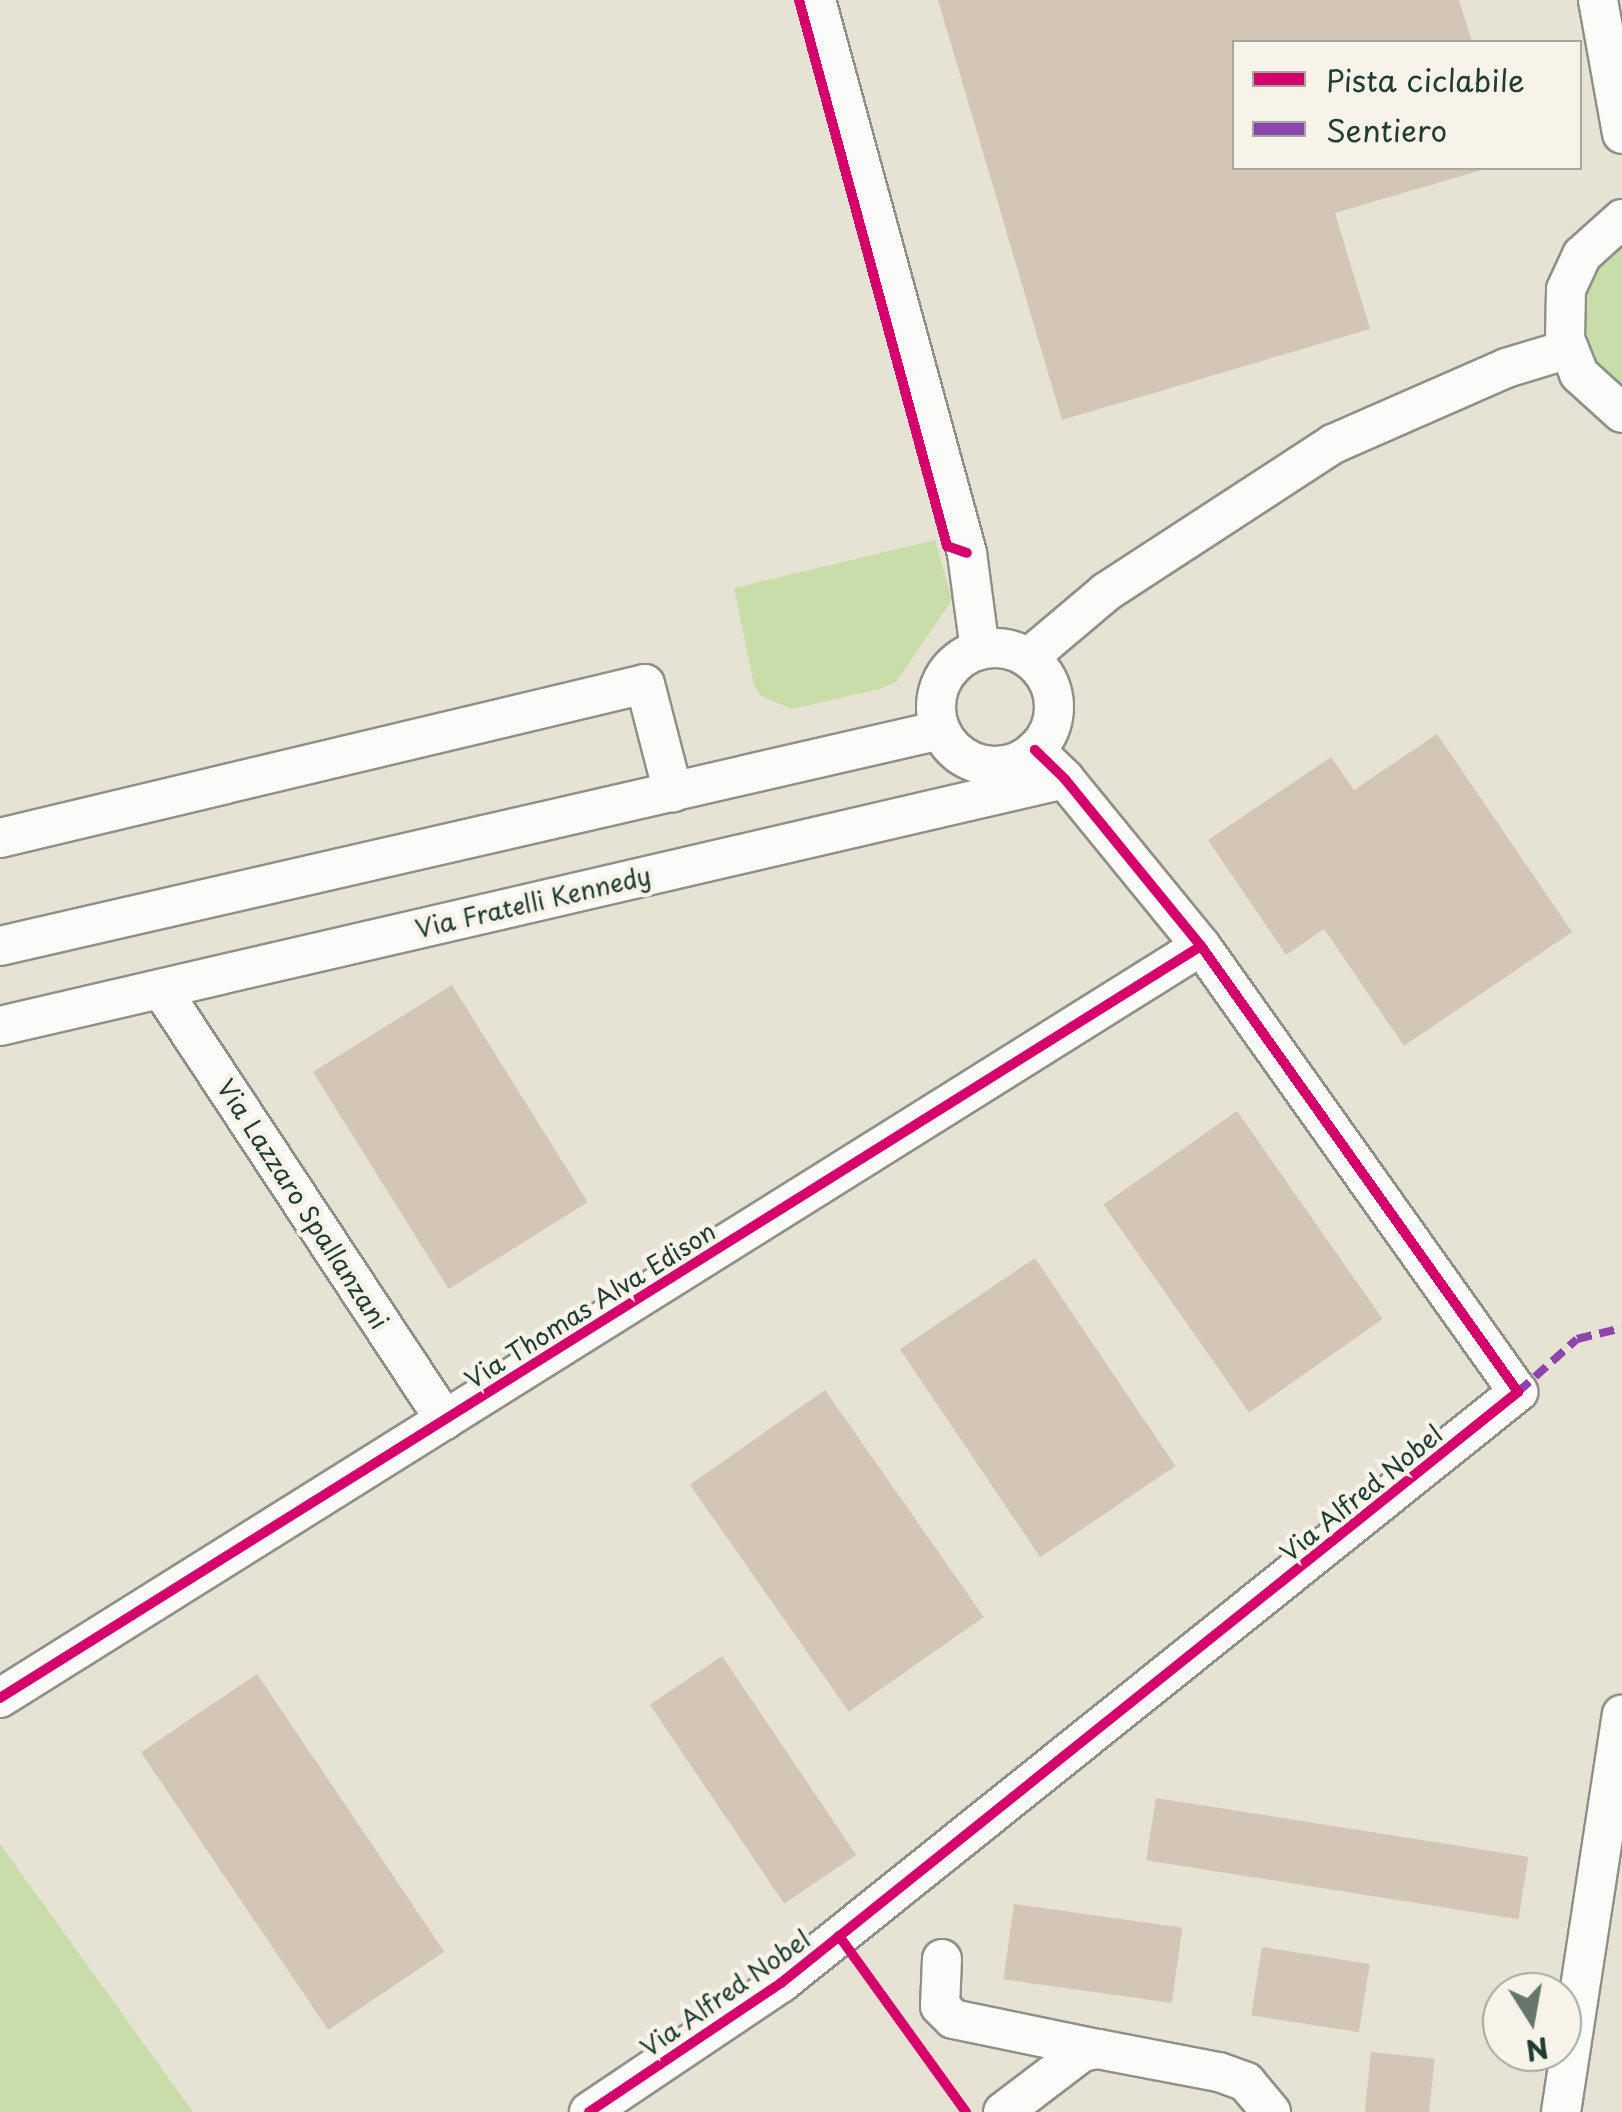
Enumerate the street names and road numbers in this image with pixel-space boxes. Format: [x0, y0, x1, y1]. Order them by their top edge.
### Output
street label: Via Fratelli Kennedy [412, 860, 654, 944]
street label: Via Lazzaro Spallanzani [211, 1074, 395, 1334]
street label: Via Thomas Alva Edison [459, 1216, 721, 1394]
street label: Via Alfred Nobel [1274, 1418, 1448, 1568]
street label: Via Alfred Nobel [634, 1923, 816, 2063]

